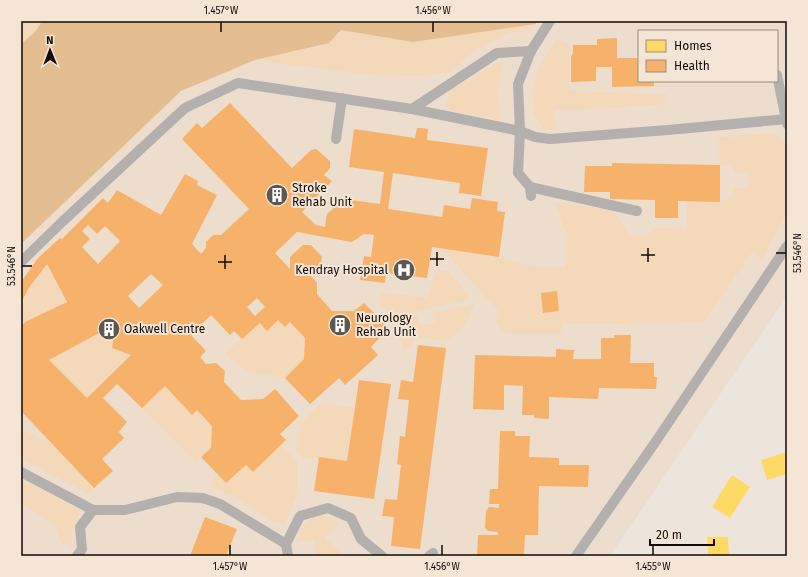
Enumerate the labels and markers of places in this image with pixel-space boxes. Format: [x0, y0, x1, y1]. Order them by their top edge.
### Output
place label: Stroke Rehab Unit [292, 181, 353, 209]
building icon: Stroke Rehab Unit [264, 182, 290, 208]
hospital icon: Kendray Hospital [391, 257, 417, 283]
place label: Kendray Hospital [295, 263, 388, 277]
place label: Neurology Rehab Unit [356, 311, 417, 339]
building icon: Neurology Rehab Unit [327, 312, 353, 338]
building icon: Oakwell Centre [96, 316, 122, 342]
place label: Oakwell Centre [124, 322, 205, 336]

